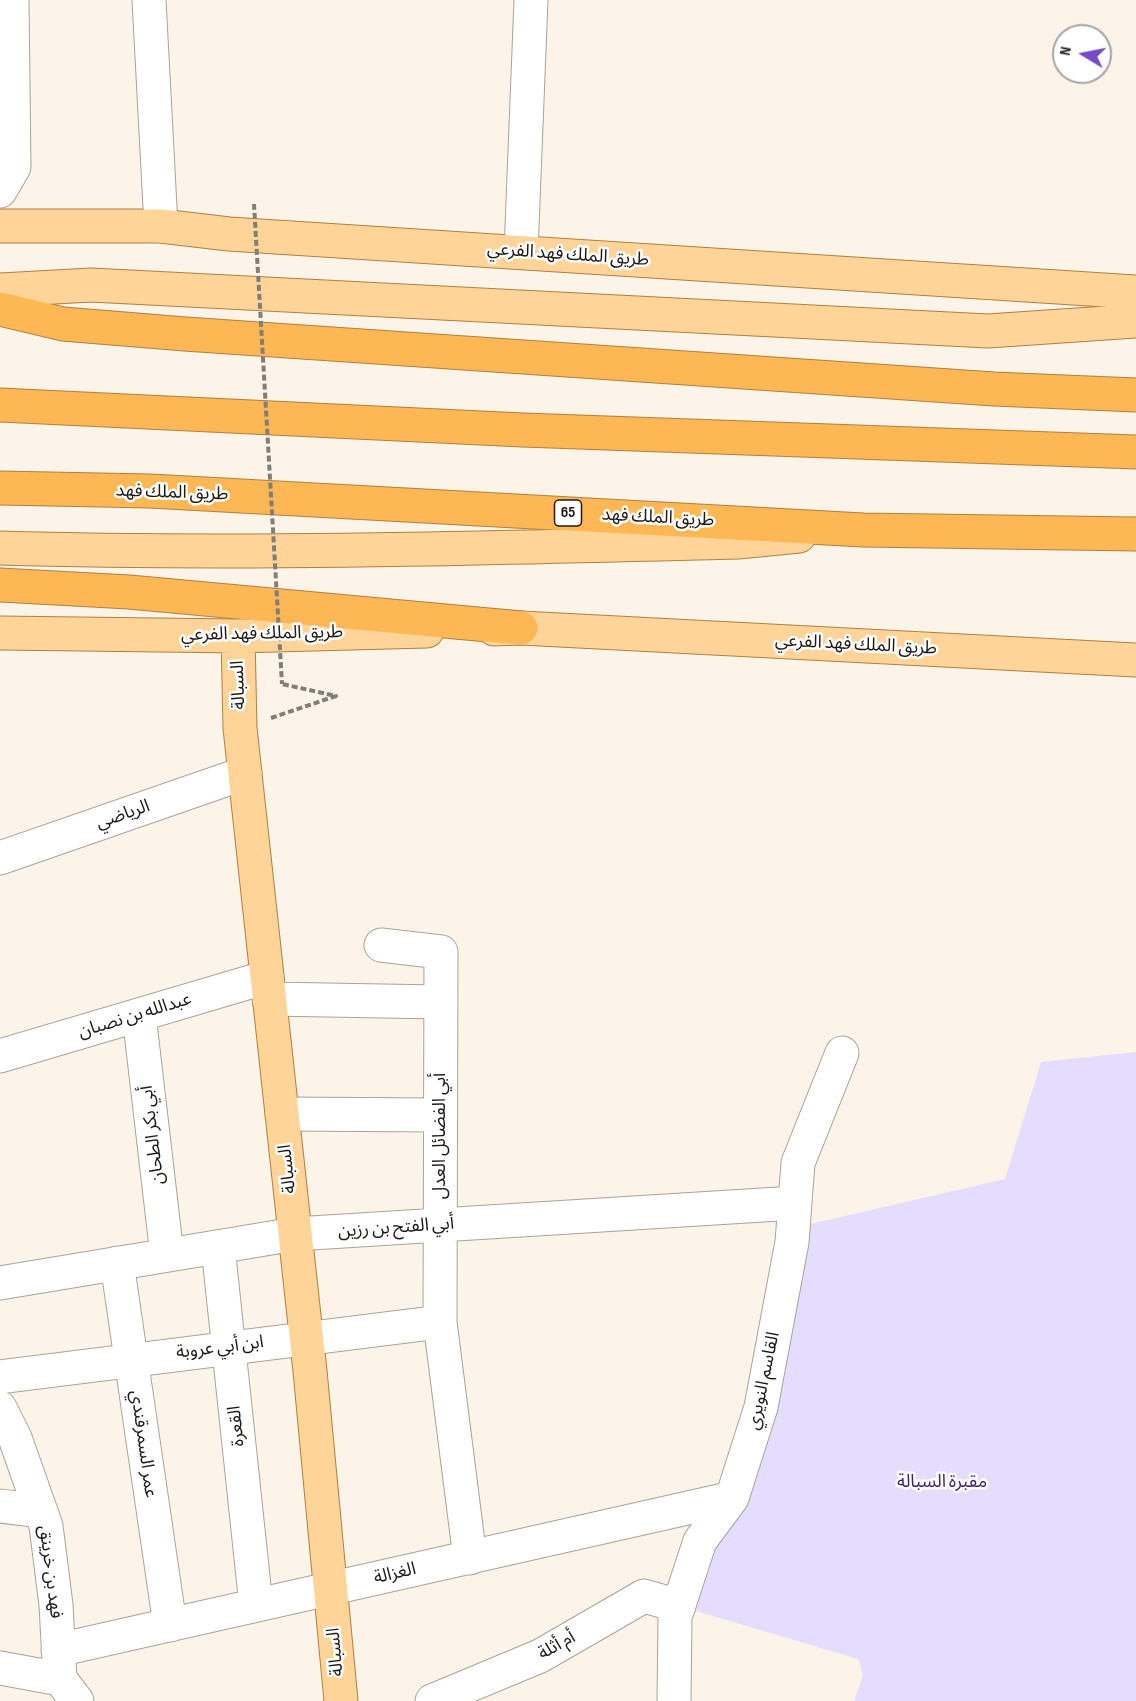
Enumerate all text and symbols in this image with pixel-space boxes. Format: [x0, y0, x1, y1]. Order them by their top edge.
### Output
north arrow [1052, 24, 1112, 84]
text: N [1056, 45, 1076, 57]
street label: طريق الملك فهد الفرعي [486, 239, 650, 271]
street label: طريق الملك فهد [115, 480, 229, 506]
road number: 65 [554, 500, 582, 526]
street label: طريق الملك فهد [601, 504, 715, 532]
street label: طريق الملك فهد الفرعي [181, 622, 343, 646]
street label: طريق الملك فهد الفرعي [774, 630, 938, 660]
street label: السبالة [227, 660, 251, 710]
street label: الرياضي [93, 796, 153, 834]
street label: عبدالله بن نصبان [76, 989, 194, 1043]
street label: أبي الفضائل العدل [429, 1073, 451, 1199]
street label: أبي بكر الطحان [136, 1084, 170, 1186]
street label: السبالة [275, 1143, 301, 1195]
street label: أبي الفتح بن رزين [337, 1213, 455, 1243]
street label: القاسم النويري [743, 1330, 785, 1432]
street label: ابن أبي عروبة [175, 1332, 265, 1364]
street label: عمر السمرقندي [125, 1389, 161, 1499]
street label: القعرة [224, 1405, 250, 1447]
park label: مقبرة السبالة [897, 1471, 987, 1493]
street label: فهد بن خرينق [34, 1524, 66, 1620]
street label: الغزالة [372, 1559, 418, 1589]
street label: السبالة [323, 1627, 349, 1677]
street label: أم أثلة [534, 1627, 580, 1665]

